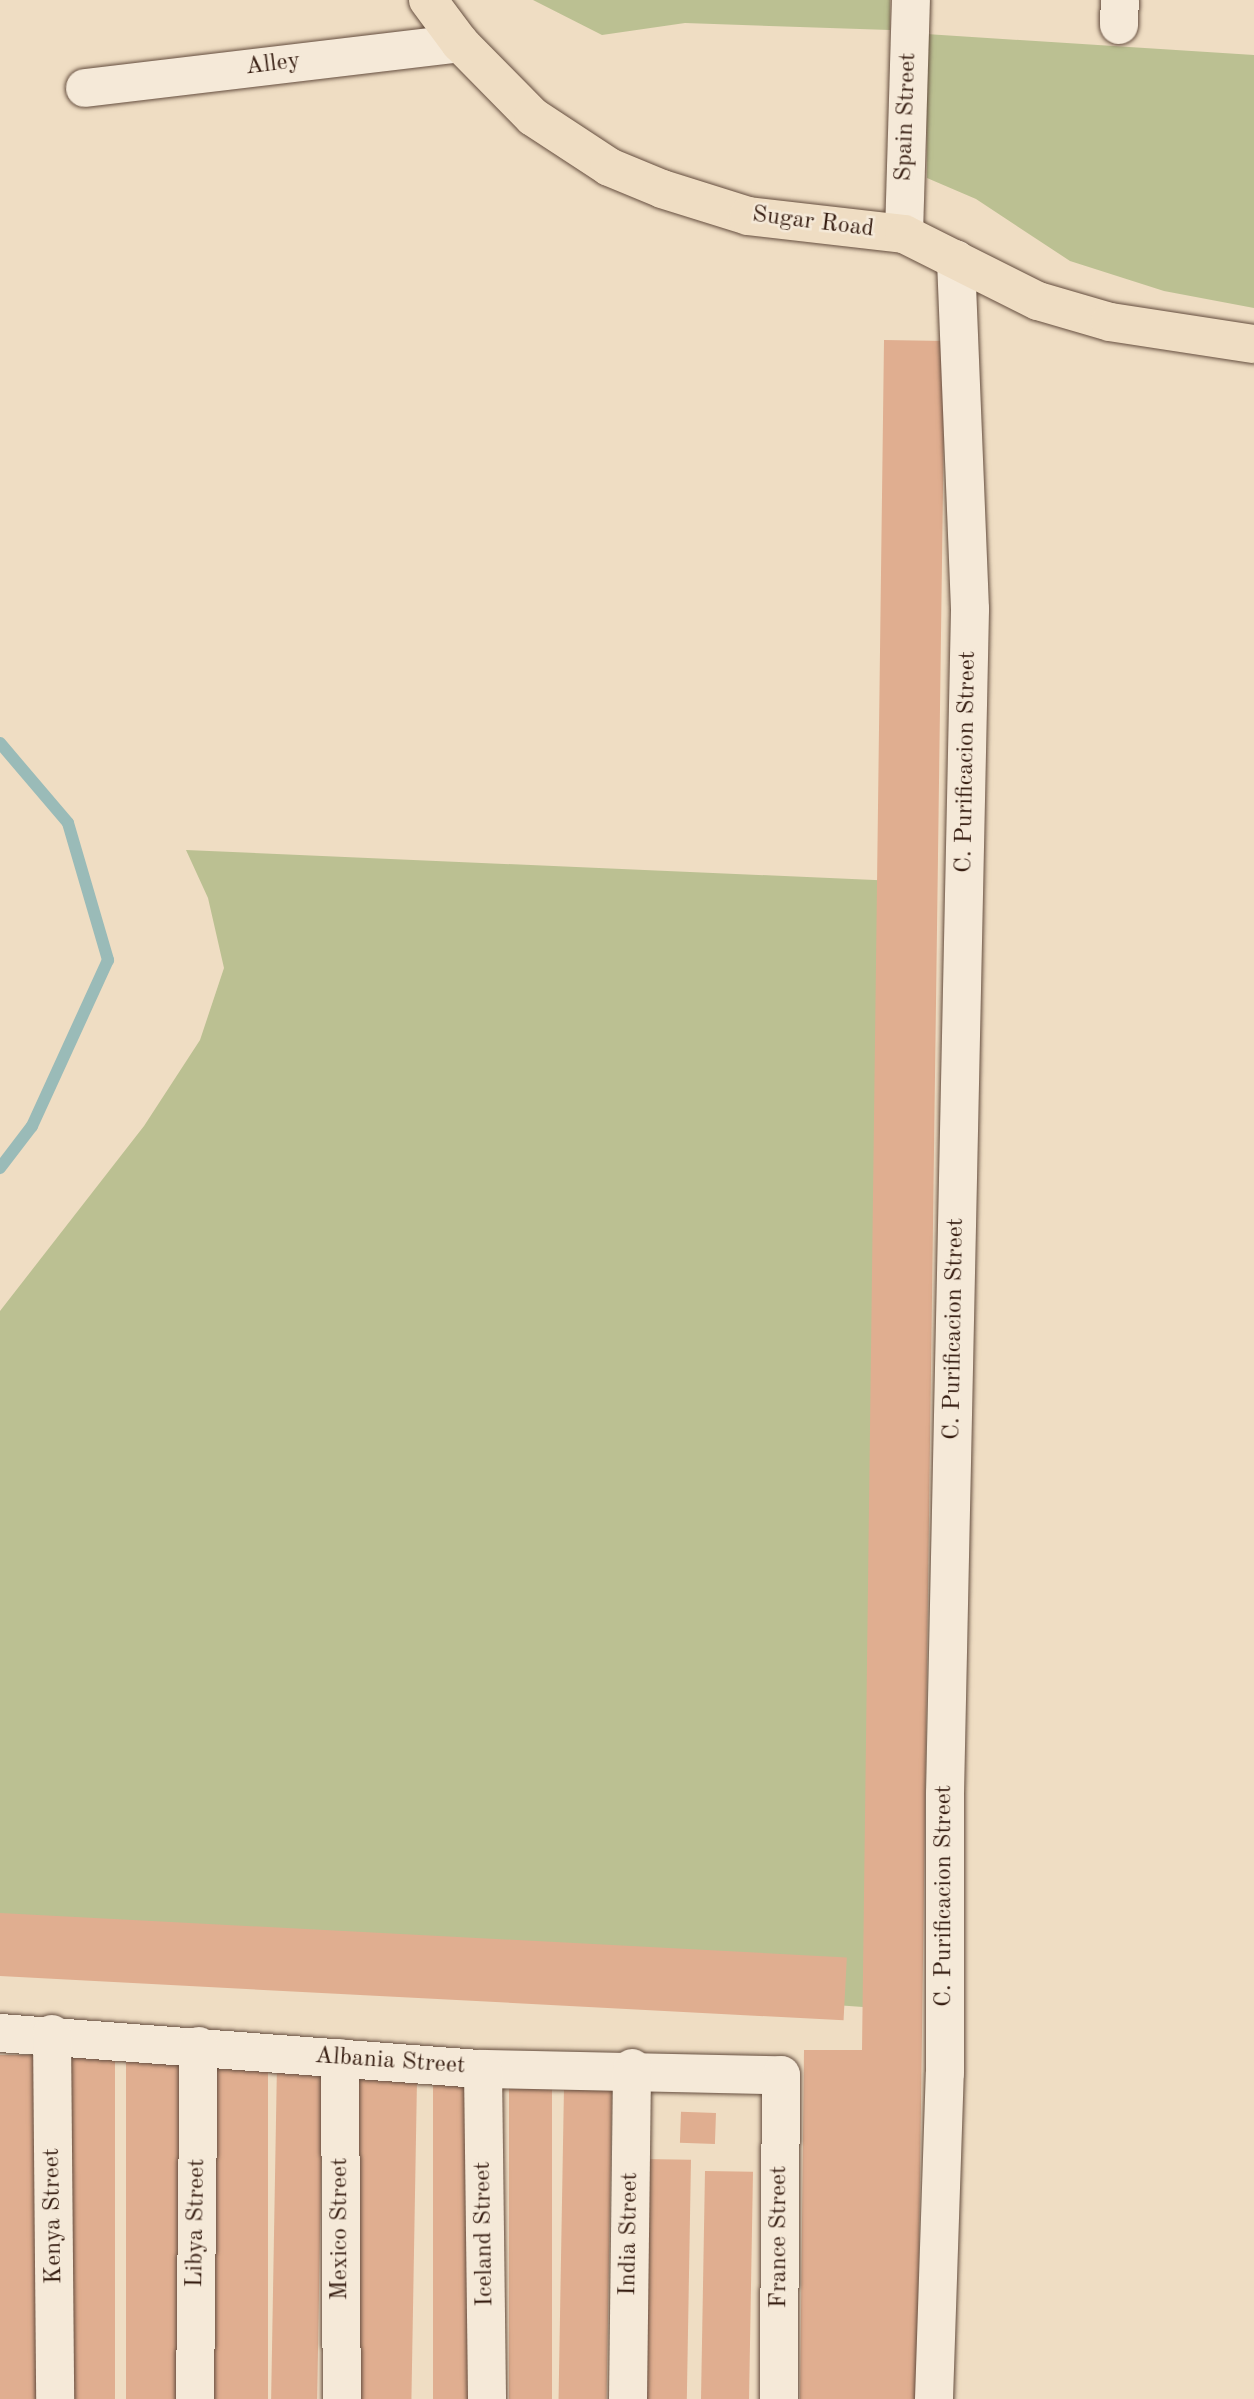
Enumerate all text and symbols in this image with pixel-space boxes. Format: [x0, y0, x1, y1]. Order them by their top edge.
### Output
street label: Alley [244, 47, 302, 83]
street label: Spain Street [890, 52, 924, 182]
street label: Sugar Road [750, 201, 876, 245]
street label: C. Purificacion Street [951, 651, 983, 873]
street label: C. Purificacion Street [939, 1218, 971, 1440]
street label: C. Purificacion Street [931, 1785, 959, 2007]
street label: Albania Street [314, 2042, 466, 2082]
street label: Kenya Street [38, 2148, 70, 2284]
street label: Libya Street [181, 2158, 213, 2288]
street label: Mexico Street [327, 2158, 355, 2300]
street label: Iceland Street [469, 2161, 501, 2307]
street label: France Street [766, 2166, 794, 2308]
street label: India Street [615, 2172, 645, 2296]

